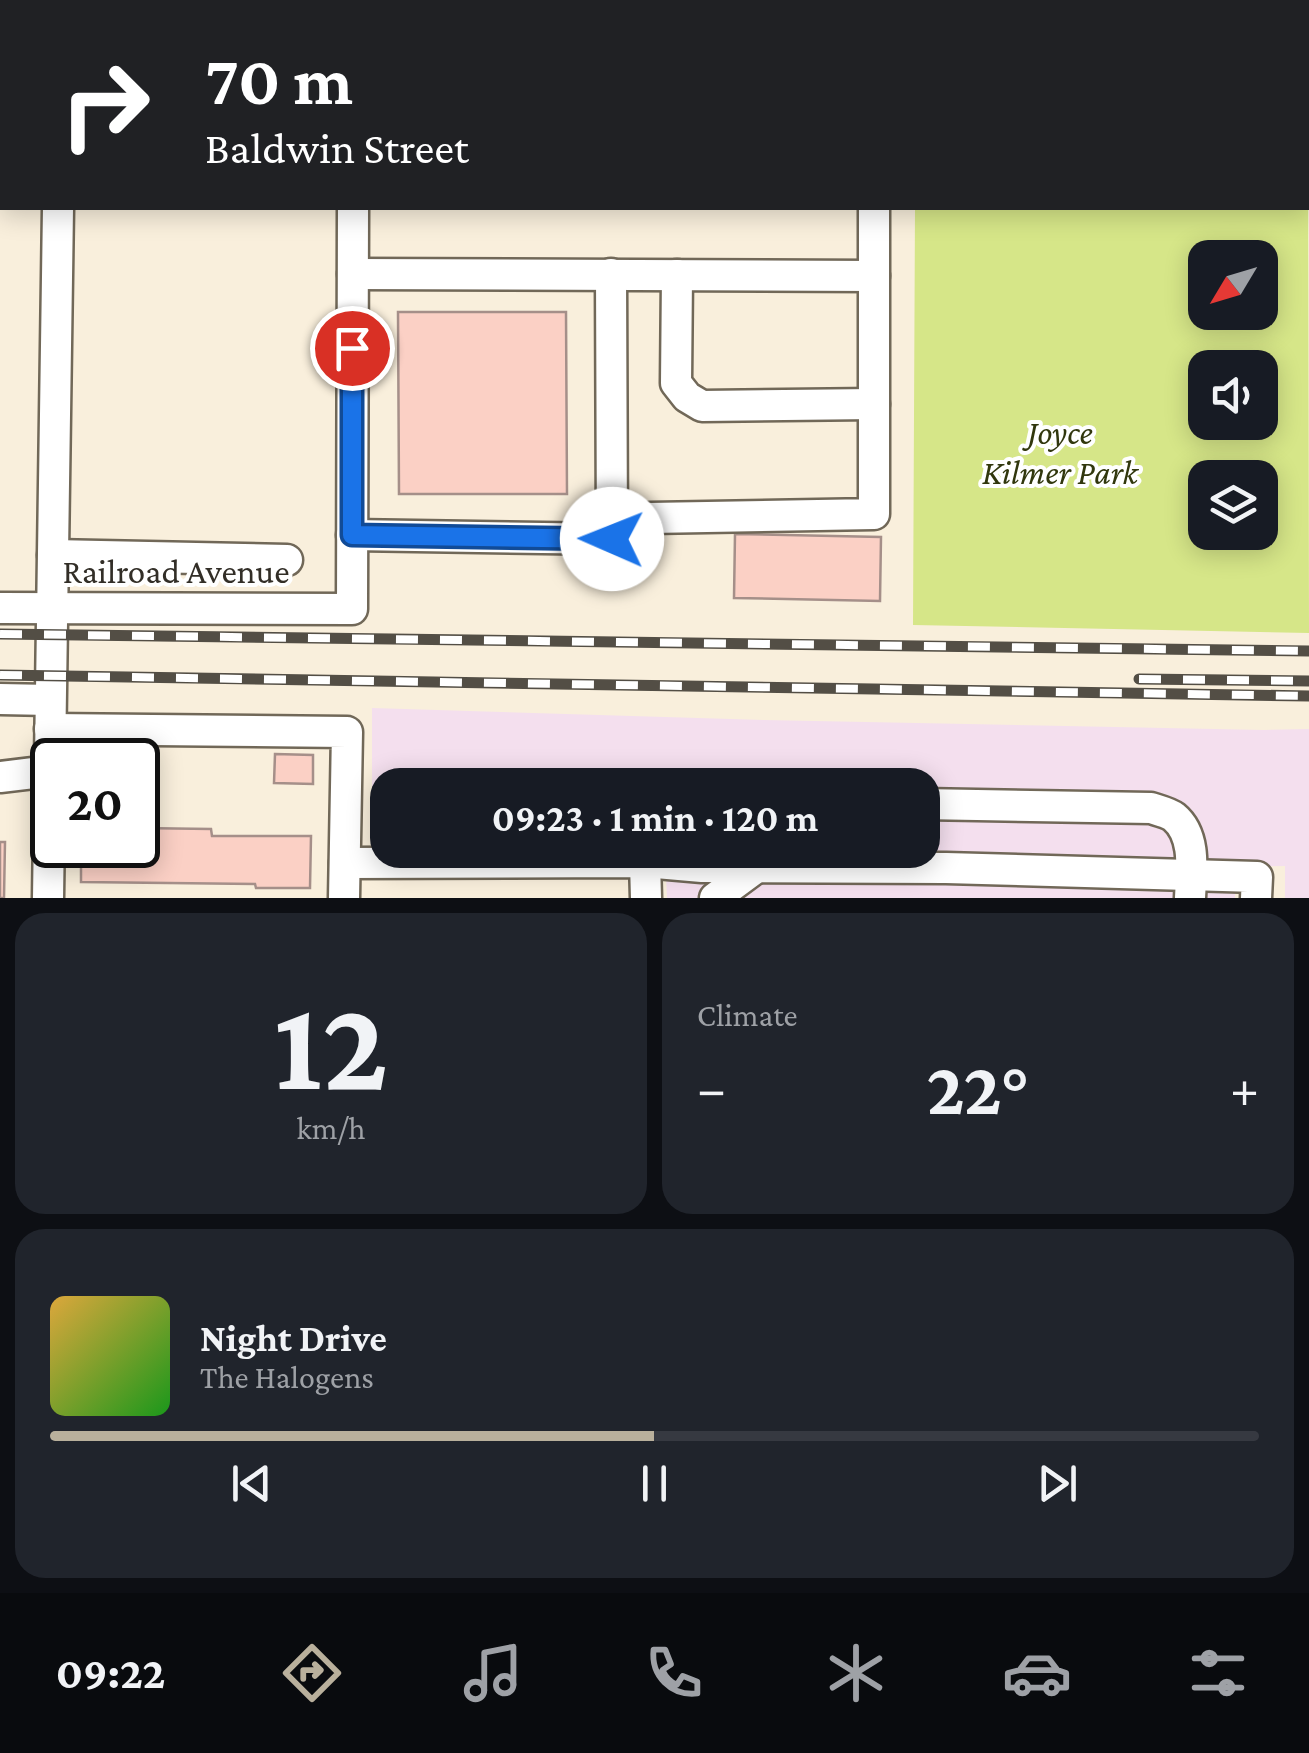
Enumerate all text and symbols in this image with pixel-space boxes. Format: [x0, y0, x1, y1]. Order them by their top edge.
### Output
icon: right [40, 40, 170, 170]
text: 70 m [205, 41, 353, 119]
text: Baldwin Street [205, 123, 469, 173]
north arrow [1188, 240, 1278, 330]
map controls [1188, 240, 1278, 550]
pin [310, 306, 395, 391]
icon: arrive [325, 321, 380, 376]
button: sound [1188, 350, 1278, 440]
park label: Joyce Kilmer Park [982, 413, 1140, 492]
button: layers [1188, 460, 1278, 550]
position arrow [560, 487, 664, 591]
street label: Railroad Avenue [62, 552, 290, 591]
speed limit sign: 20 [30, 738, 160, 868]
text: 09:23 · 1 min · 120 m [492, 797, 818, 839]
text: 12 [274, 972, 388, 1117]
text: Climate [697, 997, 798, 1033]
text: 22° [926, 1047, 1030, 1130]
text: − [697, 1058, 726, 1119]
text: + [1230, 1058, 1259, 1119]
text: km/h [297, 1110, 366, 1146]
text: Night Drive [200, 1317, 387, 1359]
text: The Halogens [200, 1359, 374, 1395]
icon: previous [224, 1456, 279, 1511]
icon: pause [627, 1456, 682, 1511]
icon: next [1030, 1456, 1085, 1511]
icon: directions [277, 1638, 347, 1708]
icon: music [458, 1638, 528, 1708]
icon: phone [639, 1638, 709, 1708]
icon: climate [821, 1638, 891, 1708]
icon: car [1002, 1638, 1072, 1708]
icon: filters [1183, 1638, 1253, 1708]
text: 09:22 [56, 1648, 165, 1698]

